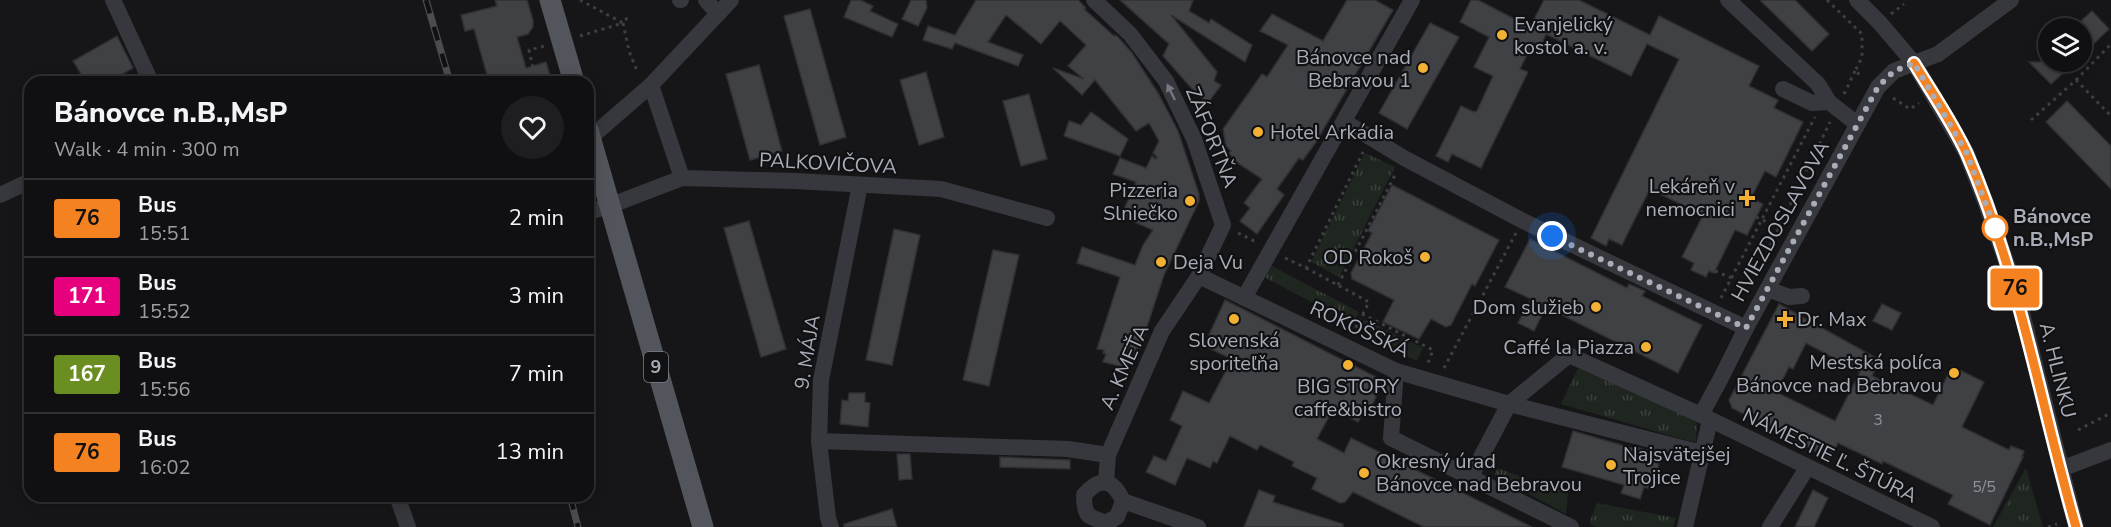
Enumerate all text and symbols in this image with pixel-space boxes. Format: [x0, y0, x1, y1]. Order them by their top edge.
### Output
place label: Evanjelický kostol a. v. [1514, 11, 1613, 61]
map controls [2038, 18, 2092, 72]
button: layers [2038, 18, 2092, 72]
marker: Evanjelický kostol a. v. [1495, 28, 1509, 42]
place label: Bánovce nad Bebravou 1 [1296, 44, 1411, 94]
marker: Bánovce nad Bebravou 1 [1416, 61, 1430, 75]
street label: ZÁFORTŇA [1179, 83, 1244, 192]
one-way arrow [1167, 84, 1176, 101]
text: Bánovce n.B.,MsP [54, 94, 287, 132]
button: heart [501, 96, 564, 159]
place label: Hotel Arkádia [1270, 119, 1394, 146]
marker: Hotel Arkádia [1251, 125, 1265, 139]
text: Walk · 4 min · 300 m [54, 136, 240, 163]
street label: HVIEZDOSLAVOVA [1725, 136, 1836, 306]
street label: PALKOVIČOVA [758, 146, 898, 181]
place label: Lekáreň v nemocnici [1646, 173, 1736, 223]
place label: Pizzeria Slniečko [1103, 177, 1178, 227]
text: Bus [138, 190, 177, 220]
marker: Lekáreň v nemocnici [1740, 191, 1754, 205]
marker: Pizzeria Slniečko [1183, 194, 1197, 208]
text: 2 min [509, 203, 564, 233]
place label: Bánovce n.B.,MsP [2013, 203, 2093, 253]
text: 76 [74, 204, 100, 232]
marker: Bánovce n.B.,MsP [1982, 215, 2008, 241]
text: 15:51 [138, 220, 191, 247]
your location [1537, 221, 1567, 251]
place label: OD Rokoš [1323, 244, 1413, 271]
place label: Deja Vu [1173, 249, 1243, 276]
marker: OD Rokoš [1418, 250, 1432, 264]
marker: Deja Vu [1154, 255, 1168, 269]
text: Bus [138, 268, 177, 298]
line badge: 76 [1988, 268, 2042, 308]
text: 76 [2002, 274, 2028, 302]
text: 3 min [509, 281, 564, 311]
text: 171 [68, 282, 106, 310]
place label: Dom služieb [1473, 294, 1584, 321]
street label: ROKOŠSKÁ [1306, 295, 1414, 364]
text: 15:52 [138, 298, 191, 325]
marker: Dom služieb [1589, 300, 1603, 314]
place label: Dr. Max [1797, 306, 1867, 333]
marker: Slovenská sporiteľňa [1227, 312, 1241, 326]
marker: Dr. Max [1778, 312, 1792, 326]
street label: 9. MÁJA [788, 313, 827, 391]
street label: A. KMEŤA [1094, 320, 1155, 414]
street label: A. HLINKU [2033, 320, 2082, 421]
place label: Slovenská sporiteľňa [1188, 327, 1280, 377]
place label: Caffé la Piazza [1503, 334, 1634, 361]
marker: Caffé la Piazza [1639, 340, 1653, 354]
text: Bus [138, 346, 177, 376]
place label: Mestská políca Bánovce nad Bebravou [1736, 349, 1942, 399]
road number: 9 [644, 352, 668, 382]
marker: BIG STORY caffe&bistro [1341, 358, 1355, 372]
text: 7 min [509, 359, 564, 389]
text: 167 [68, 360, 106, 388]
marker: Mestská políca Bánovce nad Bebravou [1947, 366, 1961, 380]
place label: BIG STORY caffe&bistro [1294, 373, 1402, 423]
text: 15:56 [138, 376, 191, 403]
street label: NÁMESTIE Ľ. ŠTÚRA [1738, 401, 1922, 510]
house number: 3 [1873, 409, 1883, 431]
text: Bus [138, 424, 177, 454]
text: 13 min [496, 437, 564, 467]
text: 76 [74, 438, 100, 466]
place label: Najsvätejšej Trojice [1623, 441, 1730, 491]
place label: Okresný úrad Bánovce nad Bebravou [1376, 448, 1582, 498]
text: 16:02 [138, 454, 191, 481]
marker: Najsvätejšej Trojice [1604, 458, 1618, 472]
marker: Okresný úrad Bánovce nad Bebravou [1357, 466, 1371, 480]
house number: 5/5 [1972, 476, 1996, 498]

